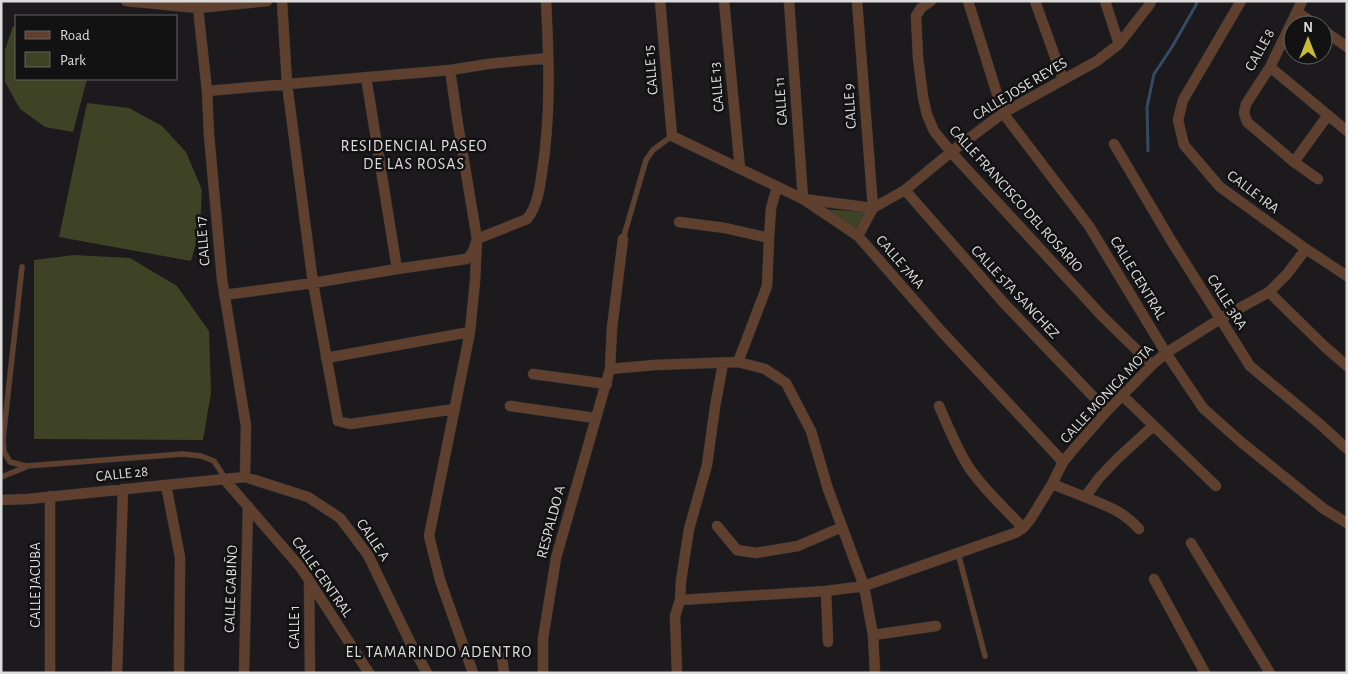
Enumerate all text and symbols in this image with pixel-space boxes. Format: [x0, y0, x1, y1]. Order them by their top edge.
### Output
legend [15, 15, 178, 80]
north arrow [1283, 15, 1333, 65]
text: N [1303, 21, 1313, 35]
street label: CALLE 8 [1242, 26, 1278, 74]
text: Road [60, 28, 90, 43]
street label: CALLE 15 [641, 44, 661, 96]
text: Park [60, 53, 86, 68]
street label: CALLE JOSE REYES [970, 55, 1070, 123]
street label: CALLE 13 [707, 61, 727, 113]
street label: CALLE 11 [772, 76, 790, 126]
street label: CALLE 9 [841, 83, 859, 129]
street label: CALLE FRANCISCO DEL ROSARIO [946, 123, 1086, 275]
district label: RESIDENCIAL PASEO DE LAS ROSAS [340, 138, 488, 172]
street label: CALLE 1RA [1224, 168, 1282, 216]
street label: CALLE 17 [193, 215, 213, 267]
street label: CALLE 7MA [873, 232, 927, 292]
street label: CALLE CENTRAL [1107, 234, 1169, 323]
street label: CALLE 5TA SANCHEZ [968, 242, 1062, 342]
street label: CALLE 3RA [1204, 272, 1250, 332]
street label: CALLE MONICA MOTA [1058, 342, 1157, 446]
street label: CALLE 28 [95, 464, 149, 484]
street label: RESPALDO A [534, 484, 568, 560]
street label: CALLE A [354, 516, 393, 564]
street label: CALLE CENTRAL [289, 534, 356, 621]
street label: CALLE JACUBA [28, 542, 43, 628]
street label: CALLE GABIÑO [221, 545, 240, 633]
street label: CALLE 1 [287, 605, 302, 649]
district label: EL TAMARINDO ADENTRO [345, 644, 533, 660]

